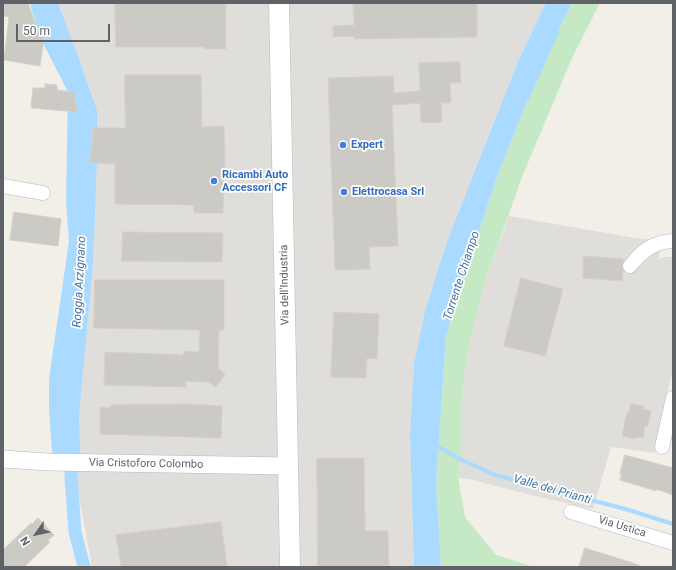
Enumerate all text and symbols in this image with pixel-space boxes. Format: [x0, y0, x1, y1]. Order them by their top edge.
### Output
scale bar [18, 16, 112, 42]
text: 50 m [23, 24, 50, 38]
place label: Expert [351, 138, 383, 152]
marker: Expert [338, 140, 348, 150]
place label: Ricambi Auto Accessori CF [222, 168, 288, 194]
marker: Ricambi Auto Accessori CF [209, 176, 219, 186]
place label: Elettrocasa Srl [352, 185, 424, 199]
marker: Elettrocasa Srl [339, 187, 349, 197]
water label: Torrente Chiampo [441, 230, 483, 322]
water label: Roggia Arzignano [70, 236, 90, 328]
street label: Via dell'Industria [278, 245, 292, 325]
street label: Via Cristoforo Colombo [89, 456, 203, 472]
water label: Valle dei Prianti [511, 472, 593, 508]
street label: Via Ustica [597, 513, 647, 541]
north arrow [16, 514, 56, 554]
text: N [18, 534, 33, 548]

